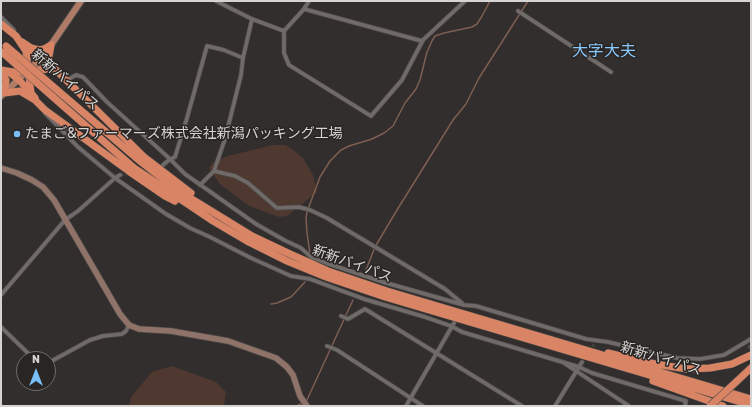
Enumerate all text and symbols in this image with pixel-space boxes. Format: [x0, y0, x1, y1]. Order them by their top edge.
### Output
district label: 大字大夫 [572, 41, 636, 61]
street label: 新新バイパス [28, 46, 102, 114]
place label: たまご&ファーマーズ株式会社新潟パッキング工場 [25, 126, 343, 142]
marker: たまご&ファーマーズ株式会社新潟パッキング工場 [12, 129, 22, 139]
street label: 新新バイパス [310, 242, 394, 286]
street label: 新新バイパス [618, 339, 704, 379]
north arrow [16, 351, 56, 391]
text: N [32, 353, 40, 366]

